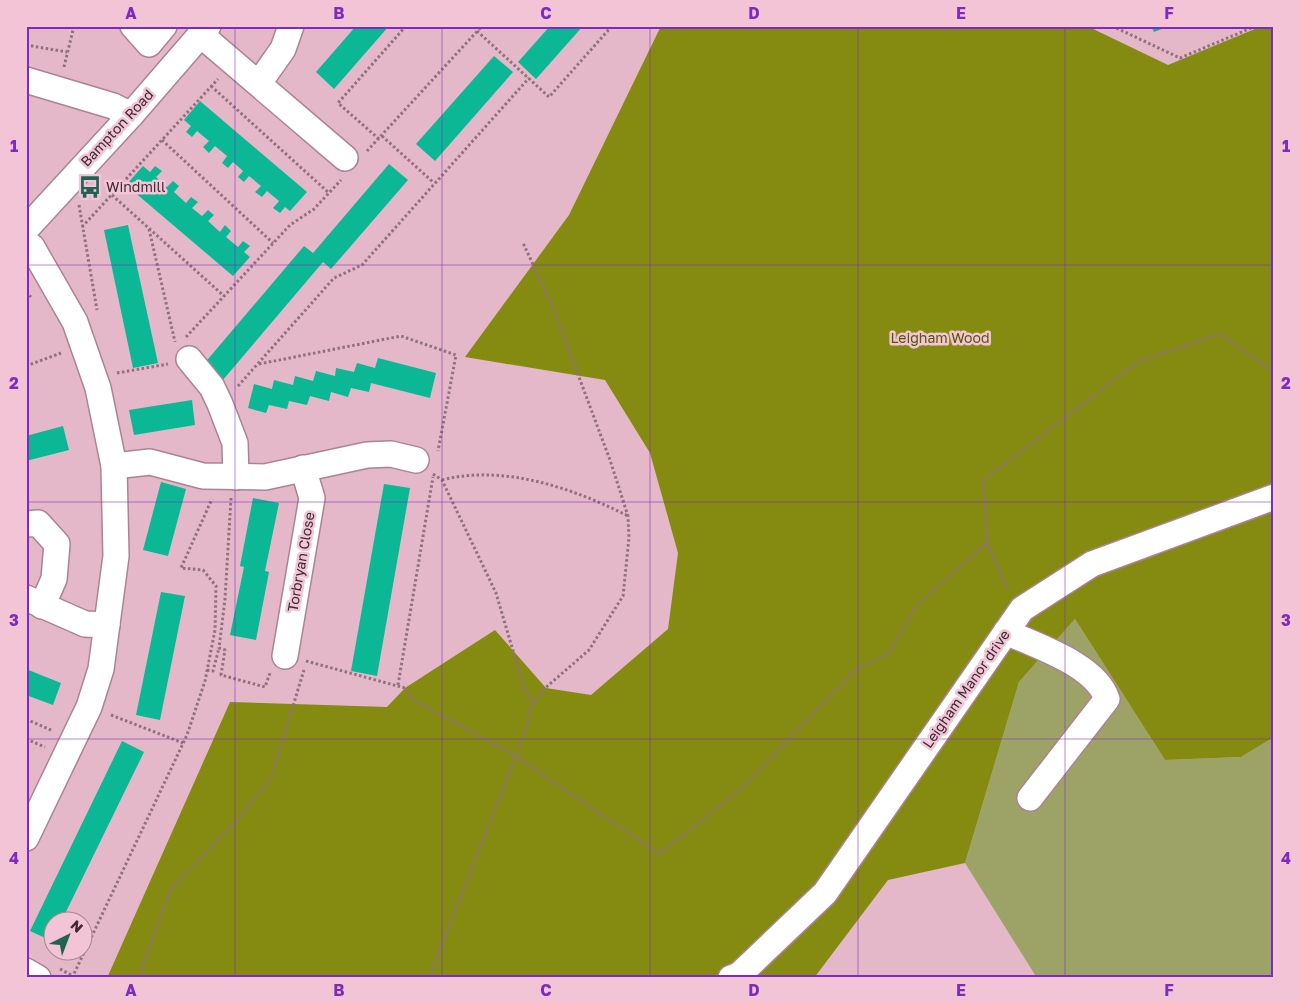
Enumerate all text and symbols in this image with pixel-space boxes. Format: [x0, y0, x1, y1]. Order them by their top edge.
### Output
text: A [125, 3, 137, 23]
text: B [333, 3, 345, 23]
text: C [540, 3, 552, 23]
text: D [748, 3, 760, 23]
text: E [956, 3, 966, 23]
text: F [1164, 3, 1174, 23]
street label: Bampton Road [77, 86, 157, 170]
text: 1 [10, 136, 18, 156]
text: 1 [1282, 136, 1290, 156]
bus stop icon: Windmill [77, 174, 103, 200]
place label: Windmill [106, 178, 166, 195]
park label: Leigham Wood [890, 329, 990, 346]
text: 2 [9, 373, 19, 393]
text: 2 [1281, 373, 1291, 393]
street label: Torbryan Close [283, 511, 318, 613]
text: 3 [9, 610, 19, 630]
text: 3 [1281, 610, 1291, 630]
street label: Leigham Manor drive [918, 626, 1013, 751]
text: 4 [9, 848, 19, 868]
text: 4 [1281, 848, 1291, 868]
north arrow [42, 912, 92, 962]
text: N [67, 916, 87, 936]
text: A [125, 980, 137, 1000]
text: B [333, 980, 345, 1000]
text: C [540, 980, 552, 1000]
text: D [748, 980, 760, 1000]
text: E [956, 980, 966, 1000]
text: F [1164, 980, 1174, 1000]

